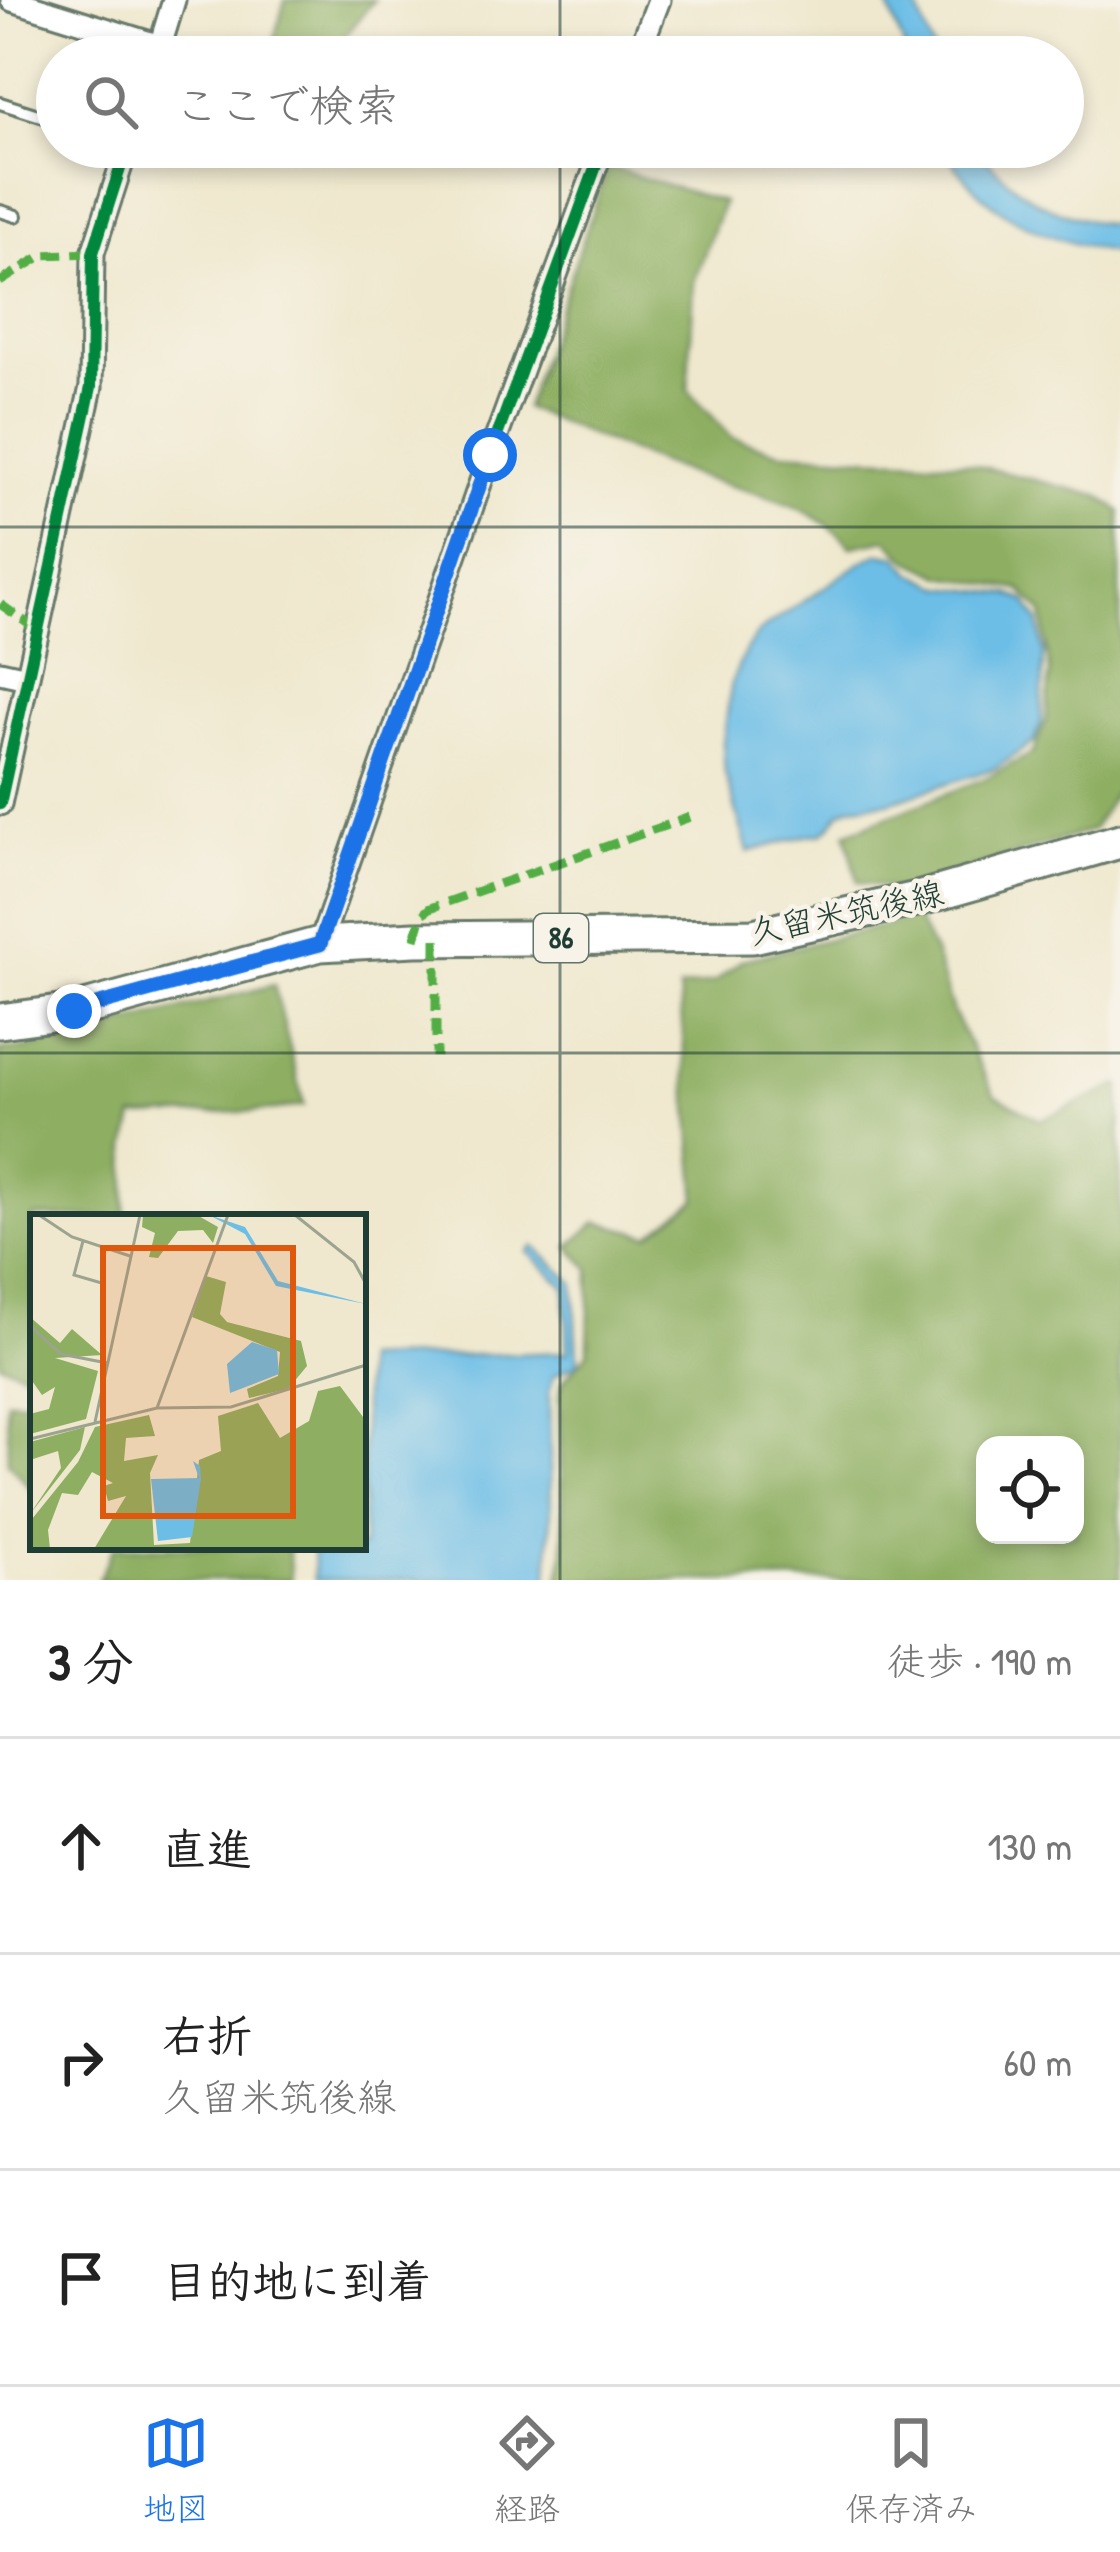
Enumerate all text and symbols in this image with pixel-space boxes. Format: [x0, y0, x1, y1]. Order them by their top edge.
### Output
search box [36, 36, 1084, 168]
icon: search [78, 69, 144, 135]
text: ここで検索 [174, 74, 399, 135]
route start [463, 428, 517, 482]
street label: 久留米筑後線 [745, 870, 947, 954]
road number: 86 [534, 914, 588, 962]
route end [47, 984, 101, 1038]
inset map [30, 1214, 366, 1550]
map controls [976, 1436, 1084, 1544]
button: locate [976, 1436, 1084, 1544]
text: 3 分 [48, 1627, 134, 1696]
text: 徒歩 · 190 m [887, 1634, 1072, 1687]
icon: ahead [48, 1813, 114, 1879]
text: 直進 [162, 1818, 252, 1879]
text: 130 m [987, 1819, 1072, 1872]
text: 右折 [162, 2005, 252, 2066]
icon: right [48, 2029, 114, 2095]
text: 60 m [1003, 2035, 1072, 2088]
text: 久留米筑後線 [162, 2070, 396, 2123]
icon: arrive [48, 2245, 114, 2311]
text: 目的地に到着 [162, 2250, 432, 2311]
tab: 地図 [143, 2410, 209, 2530]
tab: 経路 [494, 2410, 560, 2530]
tab: 保存済み [845, 2410, 977, 2530]

